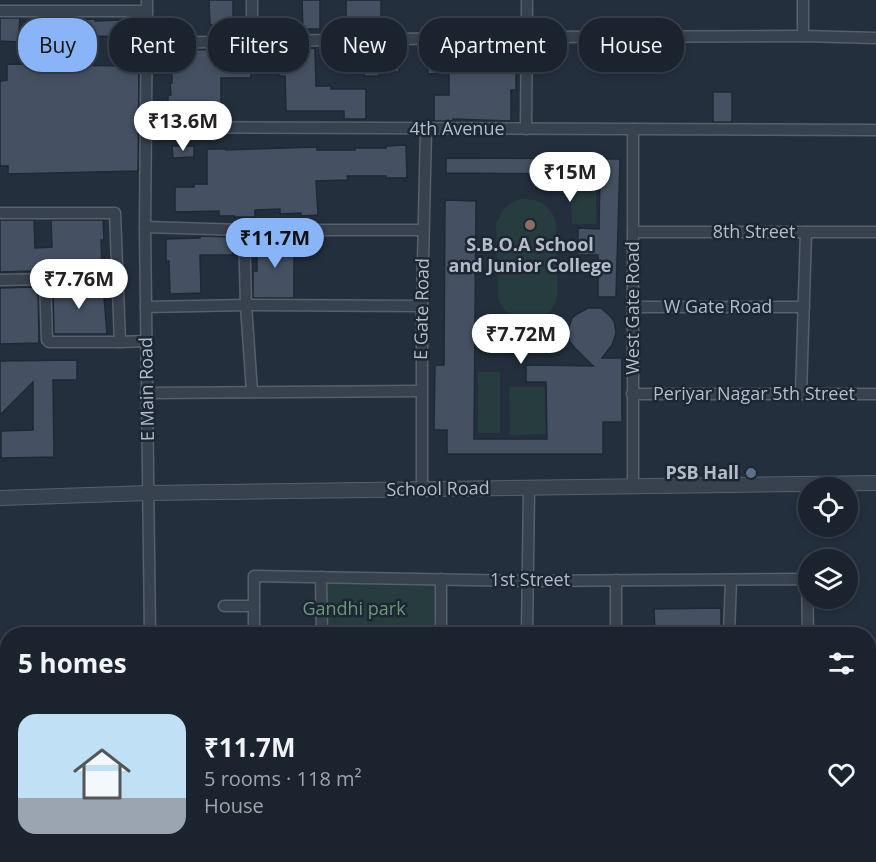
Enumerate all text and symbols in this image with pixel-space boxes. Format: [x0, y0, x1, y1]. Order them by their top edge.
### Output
chip: Buy [18, 18, 97, 72]
chip: Rent [109, 18, 196, 72]
chip: Filters [208, 18, 309, 72]
chip: New [321, 18, 407, 72]
chip: Apartment [419, 18, 567, 72]
chip: House [579, 18, 684, 72]
pin: ₹13.6M [134, 101, 232, 152]
text: ₹13.6M [148, 107, 218, 134]
street label: 4th Avenue [409, 116, 505, 140]
pin: ₹15M [534, 152, 606, 203]
text: ₹15M [543, 158, 597, 185]
pin: ₹11.7M [226, 218, 324, 269]
marker: S.B.O.A School and Junior College [523, 218, 537, 232]
street label: 8th Street [713, 219, 795, 243]
text: ₹11.7M [240, 224, 310, 251]
place label: S.B.O.A School and Junior College [449, 232, 611, 277]
street label: West Gate Road [620, 241, 644, 375]
street label: E Gate Road [408, 258, 434, 360]
pin: ₹7.76M [30, 259, 128, 310]
text: ₹7.76M [44, 265, 114, 292]
street label: W Gate Road [664, 294, 772, 318]
pin: ₹7.72M [472, 314, 570, 365]
text: ₹7.72M [486, 320, 556, 347]
street label: E Main Road [133, 337, 159, 441]
street label: Periyar Nagar 5th Street [653, 381, 855, 405]
place label: PSB Hall [665, 460, 739, 484]
marker: PSB Hall [744, 466, 758, 480]
street label: School Road [386, 475, 490, 501]
map controls [798, 477, 858, 609]
button: locate [798, 477, 858, 537]
button: layers [798, 549, 858, 609]
street label: 1st Street [490, 567, 570, 591]
park label: Gandhi park [302, 596, 406, 620]
text: 5 homes [18, 645, 127, 681]
icon: filters [825, 647, 858, 680]
text: ₹11.7M [204, 729, 295, 765]
icon: home [66, 738, 138, 810]
icon: heart [825, 758, 858, 791]
text: 5 rooms · 118 m² [204, 765, 362, 792]
text: House [204, 792, 264, 819]

